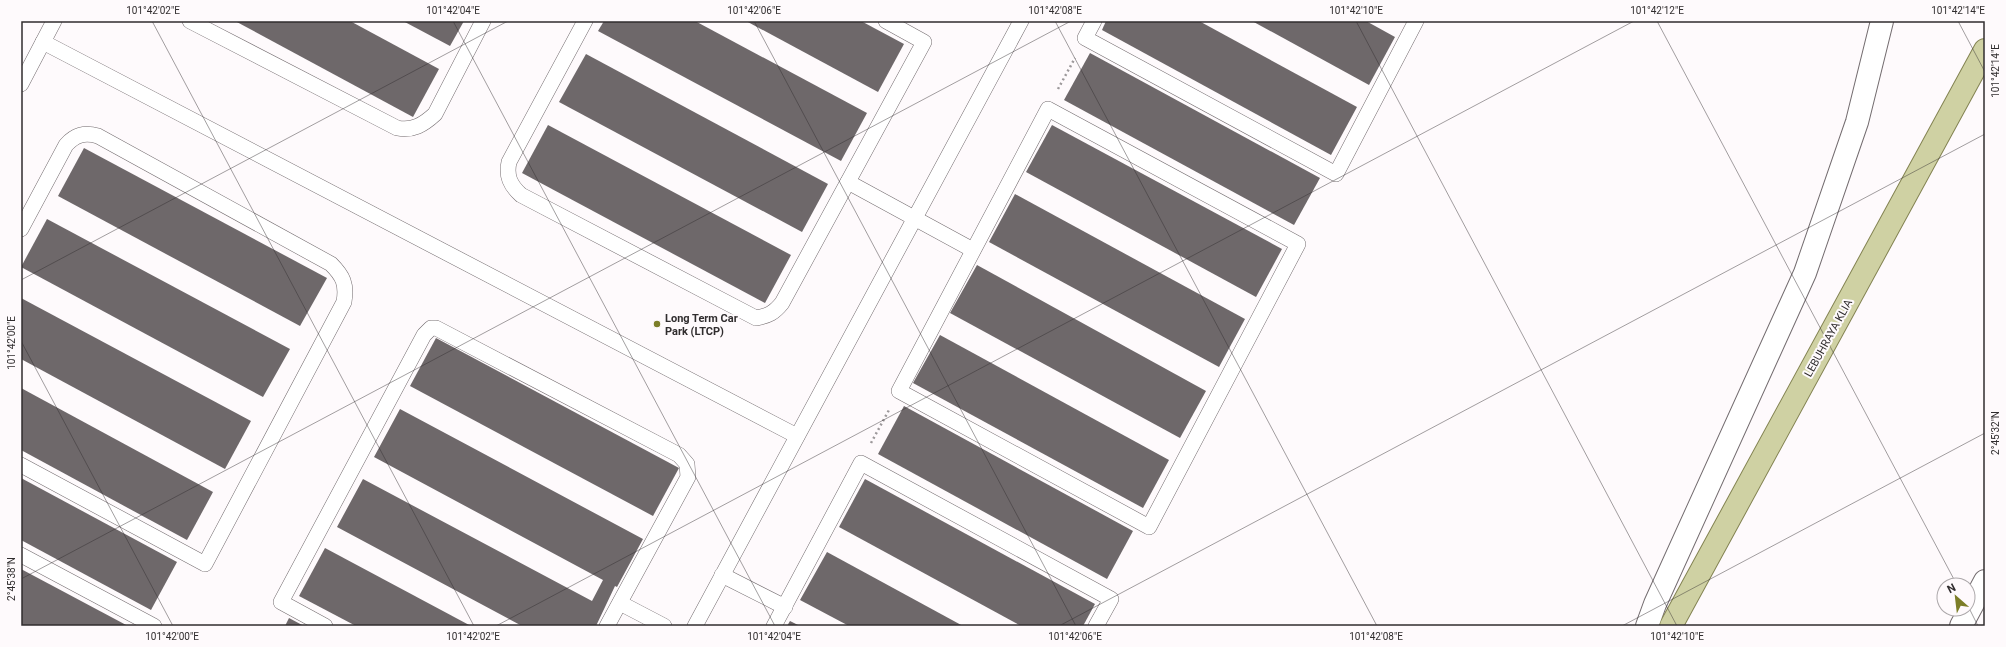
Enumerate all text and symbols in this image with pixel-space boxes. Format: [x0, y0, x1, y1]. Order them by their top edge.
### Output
text: 101°42'02"E [126, 5, 180, 16]
text: 101°42'04"E [426, 5, 480, 16]
text: 101°42'06"E [727, 5, 781, 16]
text: 101°42'08"E [1028, 5, 1082, 16]
text: 101°42'10"E [1329, 5, 1383, 16]
text: 101°42'12"E [1630, 5, 1684, 16]
text: 101°42'14"E [1931, 5, 1985, 16]
text: 101°42'14"E [1990, 44, 2001, 98]
street label: LEBUHRAYA KLIA [1802, 297, 1856, 379]
place label: Long Term Car Park (LTCP) [665, 312, 738, 338]
text: 101°42'00"E [6, 316, 17, 370]
marker: Long Term Car Park (LTCP) [652, 319, 662, 329]
text: 2°45'32"N [1990, 411, 2001, 455]
text: 2°45'38"N [6, 557, 17, 601]
north arrow [1936, 577, 1976, 617]
text: N [1945, 581, 1958, 596]
text: 101°42'00"E [145, 631, 199, 642]
text: 101°42'02"E [446, 631, 500, 642]
text: 101°42'04"E [747, 631, 801, 642]
text: 101°42'06"E [1048, 631, 1102, 642]
text: 101°42'08"E [1349, 631, 1403, 642]
text: 101°42'10"E [1650, 631, 1704, 642]

